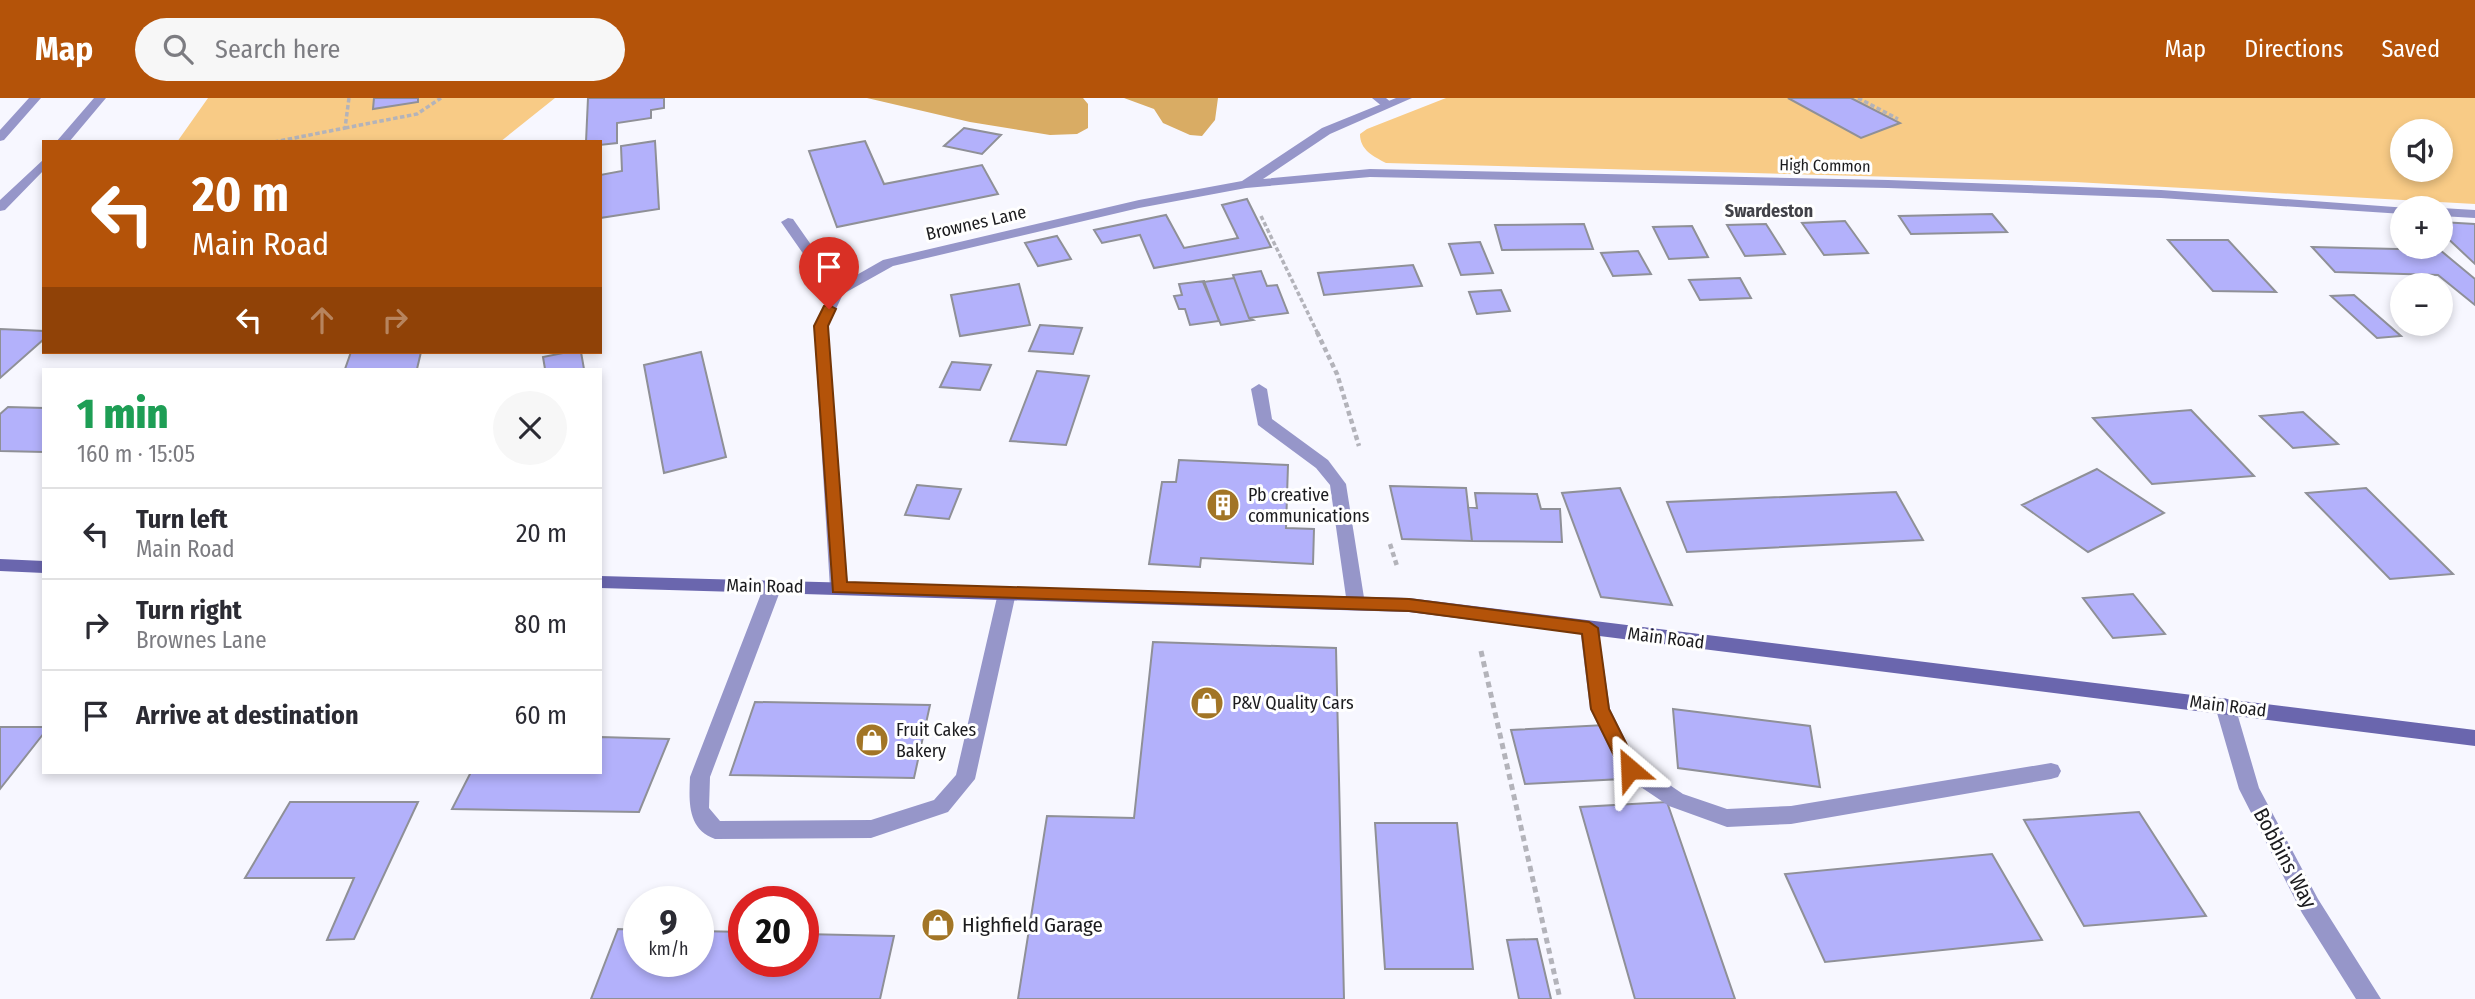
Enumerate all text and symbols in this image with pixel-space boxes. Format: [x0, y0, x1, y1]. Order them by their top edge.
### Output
search box [135, 18, 625, 81]
text: Map [35, 29, 93, 69]
icon: search [159, 30, 197, 68]
text: Search here [215, 34, 340, 65]
text: Map [2165, 35, 2206, 63]
text: Directions [2244, 35, 2343, 63]
text: Saved [2381, 35, 2440, 63]
map controls [2390, 119, 2453, 336]
button: sound [2390, 119, 2453, 182]
street label: High Common [1779, 155, 1871, 176]
text: 20 m [192, 165, 289, 224]
icon: left [77, 168, 168, 259]
button: + [2390, 196, 2453, 259]
district label: Swardeston [1725, 200, 1813, 222]
street label: Brownes Lane [924, 201, 1028, 245]
text: Main Road [192, 225, 329, 263]
pin [799, 237, 859, 309]
icon: arrive [810, 248, 848, 286]
button: − [2390, 273, 2453, 336]
icon: left [230, 301, 268, 339]
icon: ahead [303, 301, 341, 339]
icon: right [376, 301, 414, 339]
text: 1 min [77, 389, 168, 439]
button: close [493, 391, 567, 465]
text: 160 m · 15:05 [77, 440, 195, 468]
place label: Pb creative communications [1248, 484, 1370, 527]
building icon: Pb creative communications [1204, 486, 1242, 524]
text: Turn left [136, 504, 228, 535]
icon: left [77, 515, 115, 553]
text: 20 m [516, 518, 567, 549]
text: Main Road [136, 535, 235, 563]
street label: Main Road [726, 574, 804, 598]
text: Turn right [136, 595, 242, 626]
icon: right [77, 606, 115, 644]
text: 80 m [514, 609, 567, 640]
street label: Main Road [1626, 622, 1706, 654]
text: Brownes Lane [136, 626, 267, 654]
shop icon: P&V Quality Cars [1188, 684, 1226, 722]
street label: Main Road [2188, 690, 2268, 722]
place label: P&V Quality Cars [1232, 692, 1354, 714]
icon: arrive [77, 697, 115, 735]
text: Arrive at destination [136, 700, 359, 731]
text: 60 m [514, 700, 567, 731]
place label: Fruit Cakes Bakery [896, 719, 977, 762]
shop icon: Fruit Cakes Bakery [853, 721, 891, 759]
position arrow [1593, 732, 1667, 806]
street label: Bobbins Way [2248, 804, 2322, 913]
speed limit sign: 20 [728, 886, 819, 977]
text: 9 [659, 901, 678, 943]
shop icon: Highfield Garage [919, 906, 957, 944]
place label: Highfield Garage [962, 912, 1103, 938]
text: km/h [648, 938, 689, 960]

